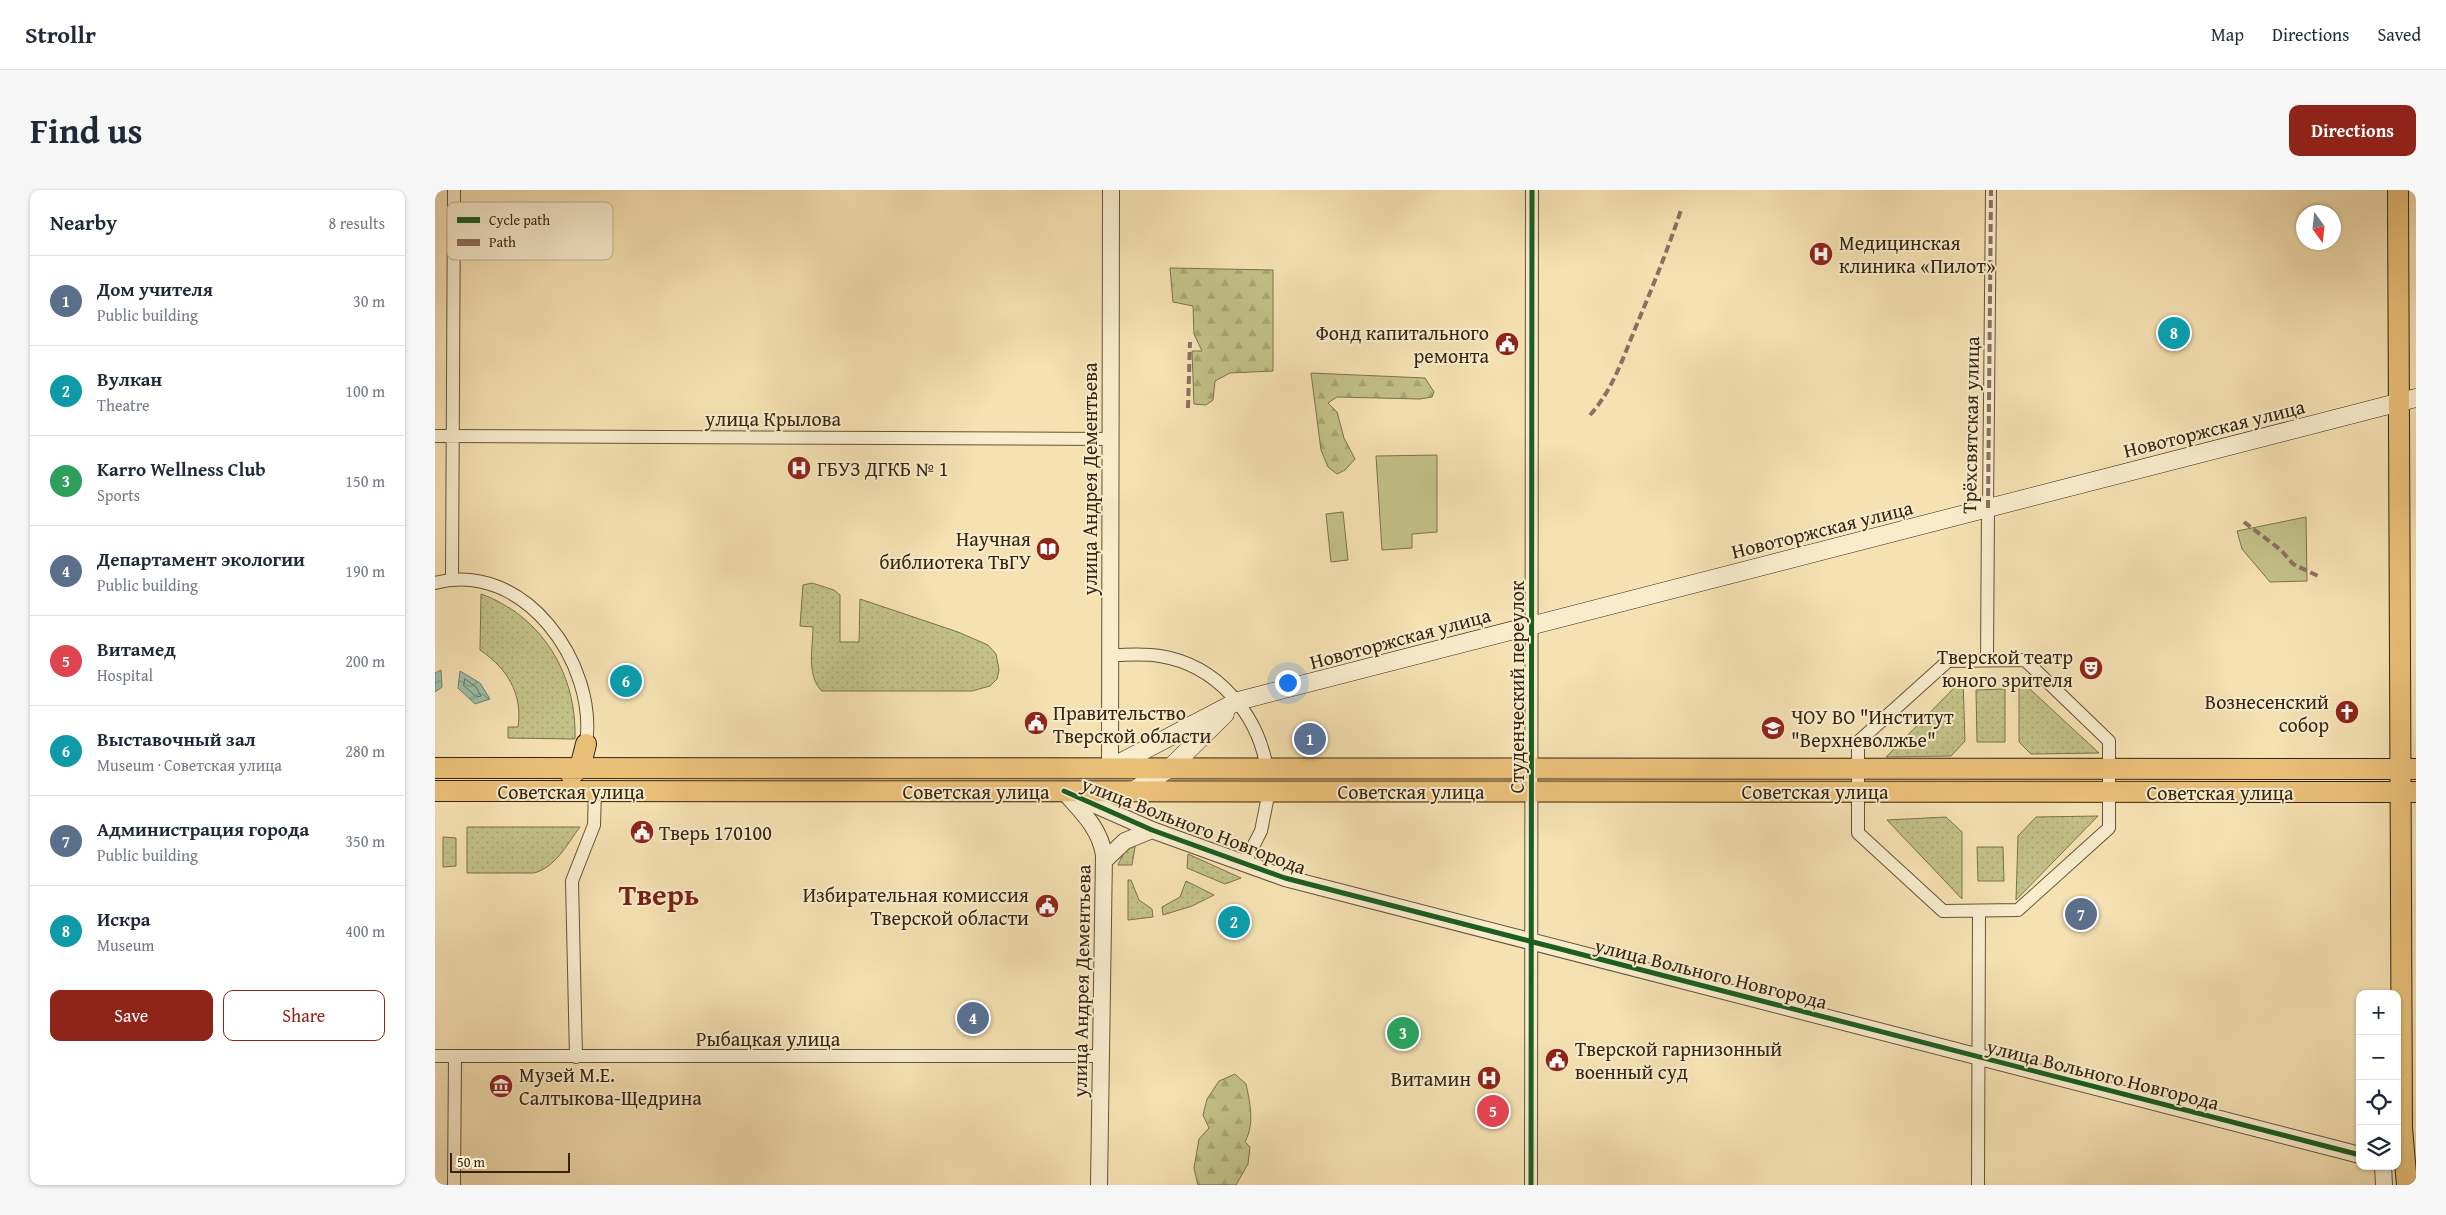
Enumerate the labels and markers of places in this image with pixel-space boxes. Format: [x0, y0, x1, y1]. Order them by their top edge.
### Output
place label: Медицинская клиника «Пилот» [1839, 228, 1996, 280]
hospital icon: Медицинская клиника «Пилот» [1808, 241, 1834, 267]
pin: 8 [2158, 314, 2190, 352]
place label: Фонд капитального ремонта [1316, 318, 1489, 370]
public building icon: Фонд капитального ремонта [1494, 331, 1520, 357]
place label: ГБУЗ ДГКБ № 1 [817, 454, 948, 483]
hospital icon: ГБУЗ ДГКБ № 1 [786, 455, 812, 481]
place label: Научная библиотека ТвГУ [879, 524, 1032, 576]
library icon: Научная библиотека ТвГУ [1035, 536, 1061, 562]
place label: Тверской театр юного зрителя [1937, 642, 2073, 694]
theatre icon: Тверской театр юного зрителя [2078, 655, 2104, 681]
pin: 6 [610, 662, 642, 700]
place label: Вознесенский собор [2205, 687, 2329, 739]
place label: Правительство Тверской области [1053, 698, 1211, 750]
church icon: Вознесенский собор [2334, 699, 2360, 725]
place label: ЧОУ ВО "Институт "Верхневолжье" [1791, 702, 1954, 754]
public building icon: Правительство Тверской области [1023, 710, 1049, 736]
school or university icon: ЧОУ ВО "Институт "Верхневолжье" [1760, 715, 1786, 741]
pin: 1 [1294, 720, 1326, 758]
place label: Тверь 170100 [659, 818, 772, 847]
public building icon: Тверь 170100 [629, 819, 655, 845]
place label: Избирательная комиcсия Тверской области [803, 880, 1029, 932]
public building icon: Избирательная комиcсия Тверской области [1034, 893, 1060, 919]
pin: 7 [2065, 895, 2097, 933]
pin: 2 [1218, 903, 1250, 941]
pin: 4 [957, 999, 989, 1037]
pin: 3 [1387, 1014, 1419, 1052]
place label: Тверской гарнизонный военный суд [1575, 1034, 1782, 1086]
public building icon: Тверской гарнизонный военный суд [1544, 1047, 1570, 1073]
place label: Музей М.Е. Салтыкова-Щедрина [519, 1060, 702, 1112]
place label: Витамин [1391, 1064, 1471, 1093]
hospital icon: Витамин [1476, 1065, 1502, 1091]
museum icon: Музей М.Е. Салтыкова-Щедрина [488, 1073, 514, 1099]
pin: 5 [1477, 1092, 1509, 1130]

